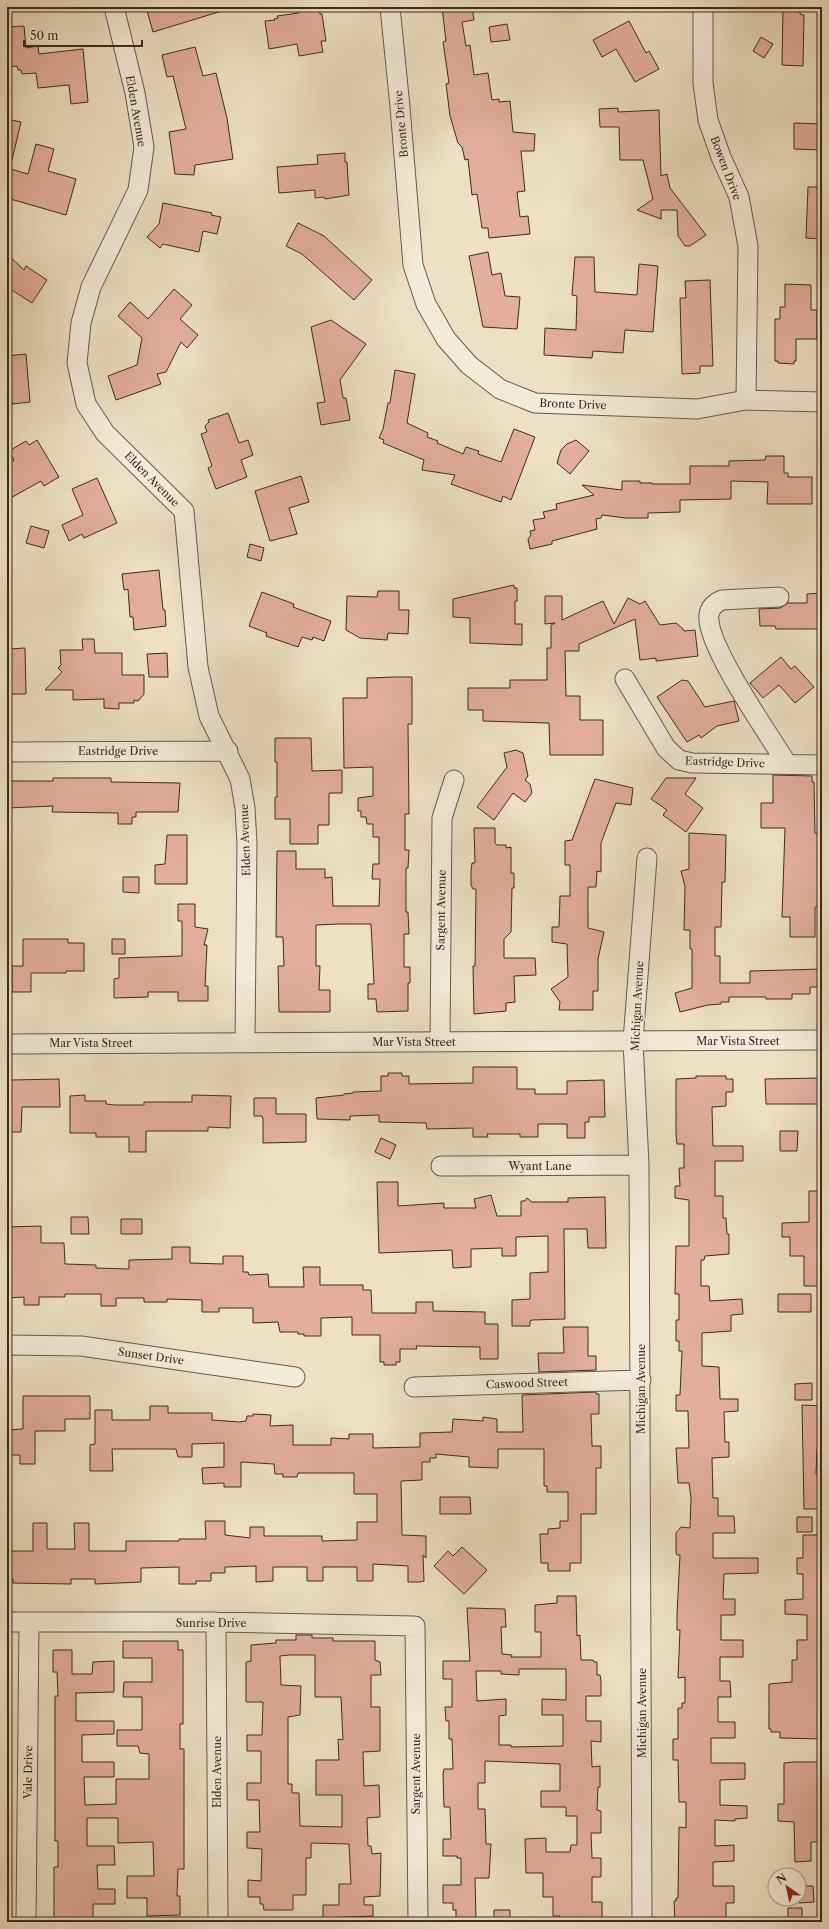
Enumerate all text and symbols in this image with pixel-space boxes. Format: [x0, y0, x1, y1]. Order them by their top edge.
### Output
scale bar [24, 22, 142, 48]
text: 50 m [30, 28, 59, 43]
street label: Elden Avenue [123, 74, 149, 148]
street label: Bronte Drive [391, 90, 411, 158]
street label: Bowen Drive [707, 134, 745, 202]
street label: Bronte Drive [539, 396, 607, 412]
street label: Elden Avenue [122, 449, 182, 509]
street label: Eastridge Drive [78, 744, 158, 758]
street label: Eastridge Drive [685, 754, 765, 770]
street label: Elden Avenue [237, 804, 253, 876]
street label: Sargent Avenue [433, 869, 449, 951]
street label: Michigan Avenue [628, 960, 646, 1052]
street label: Mar Vista Street [696, 1034, 780, 1048]
street label: Mar Vista Street [372, 1035, 456, 1049]
street label: Mar Vista Street [49, 1036, 133, 1050]
street label: Wyant Lane [508, 1159, 571, 1173]
street label: Sunset Drive [117, 1344, 185, 1368]
street label: Michigan Avenue [634, 1344, 648, 1434]
street label: Caswood Street [486, 1375, 568, 1391]
street label: Sunrise Drive [176, 1616, 246, 1630]
street label: Michigan Avenue [635, 1668, 649, 1758]
street label: Sargent Avenue [409, 1733, 423, 1815]
street label: Elden Avenue [210, 1736, 224, 1808]
street label: Vale Drive [21, 1745, 35, 1800]
north arrow [767, 1867, 807, 1907]
text: N [774, 1870, 790, 1887]

